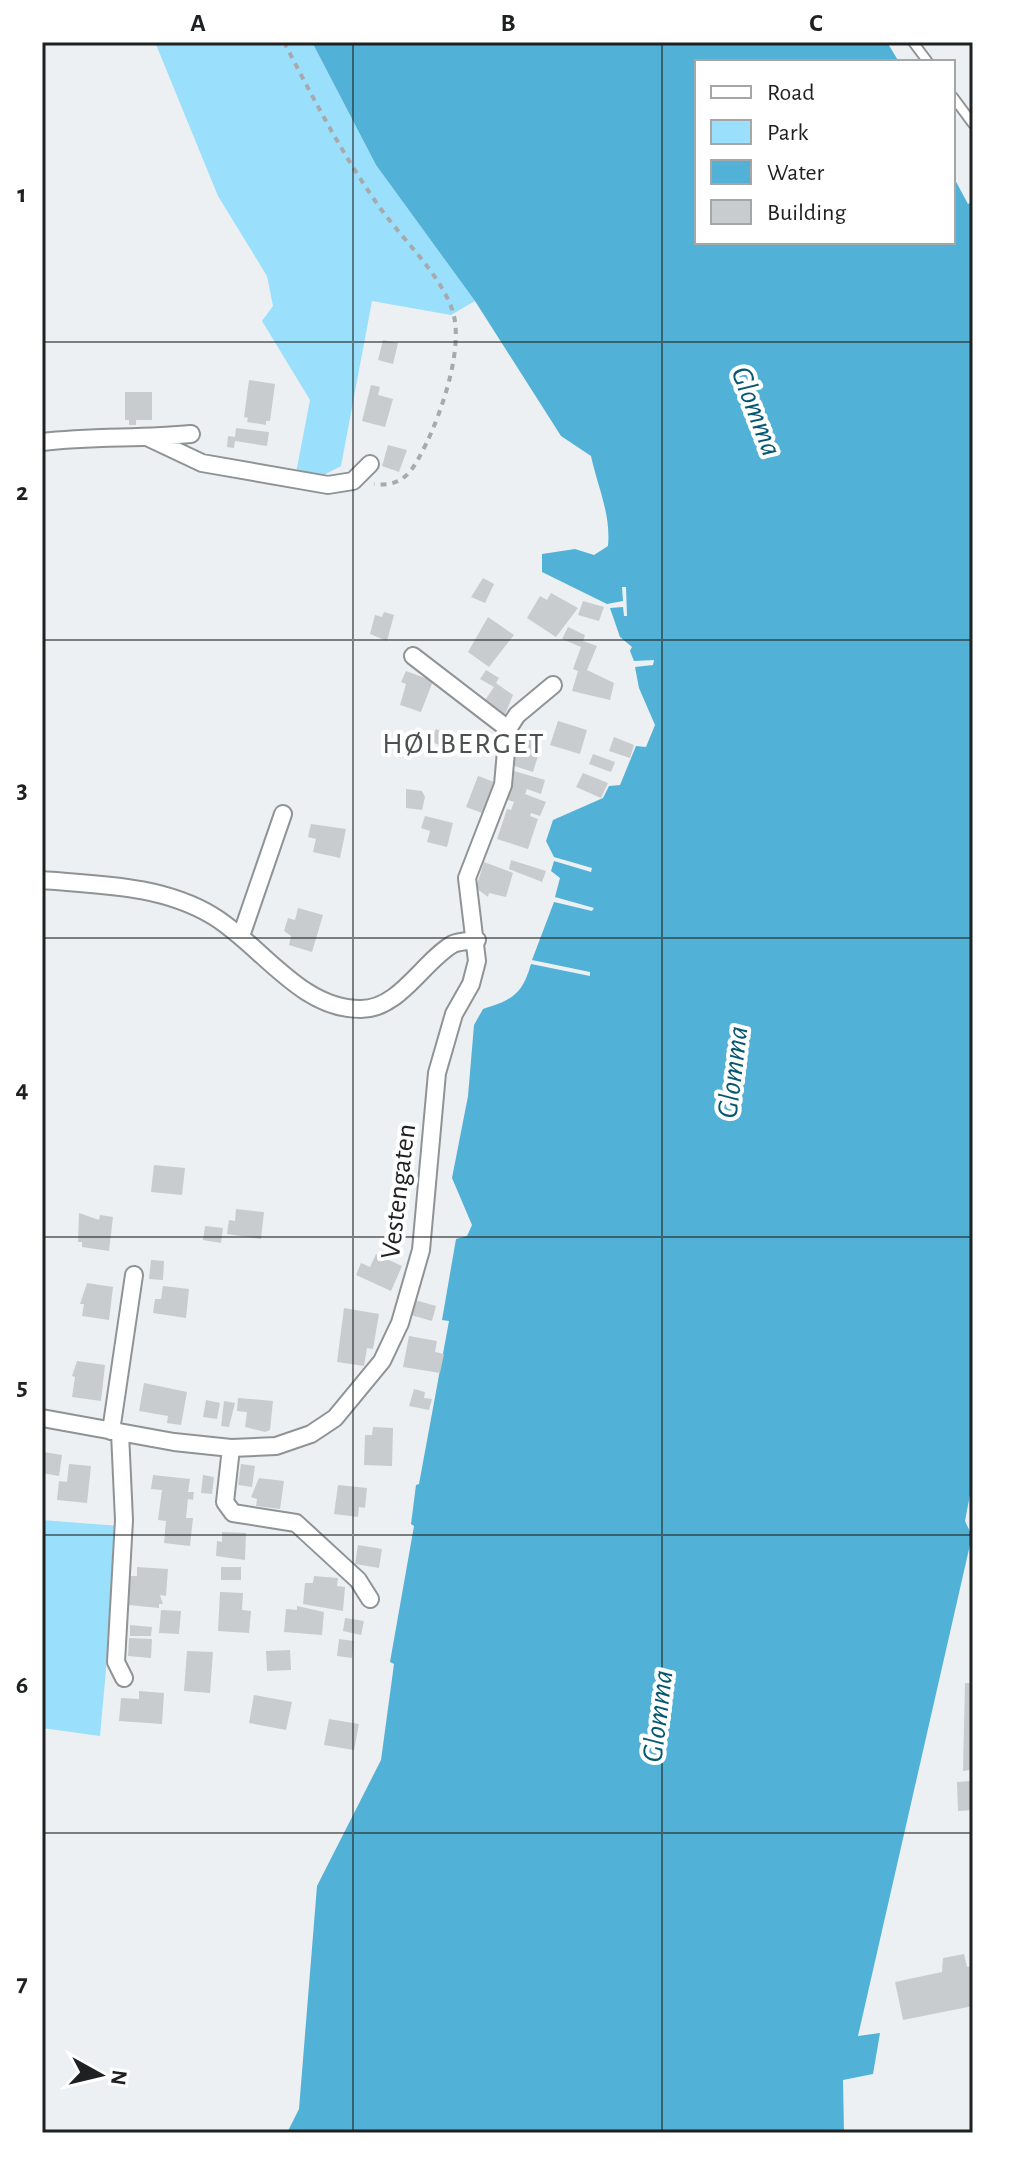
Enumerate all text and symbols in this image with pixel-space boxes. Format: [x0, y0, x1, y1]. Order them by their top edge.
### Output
text: A [190, 10, 206, 36]
text: B [500, 10, 516, 36]
text: C [809, 10, 823, 36]
legend [695, 60, 955, 244]
text: Road [767, 81, 815, 105]
text: Park [767, 121, 808, 145]
text: Water [767, 161, 825, 185]
text: 1 [17, 181, 27, 207]
text: Building [767, 201, 846, 225]
water label: Glomma [725, 363, 787, 460]
text: 2 [16, 479, 28, 505]
district label: HØLBERGET [382, 729, 546, 759]
text: 3 [16, 777, 28, 803]
water label: Glomma [712, 1024, 754, 1120]
text: 4 [15, 1076, 29, 1102]
street label: Vestengaten [377, 1122, 421, 1260]
text: 5 [16, 1374, 28, 1400]
water label: Glomma [637, 1668, 679, 1764]
text: 6 [16, 1672, 28, 1698]
text: 7 [16, 1970, 28, 1996]
north arrow [60, 2035, 140, 2115]
text: N [107, 2069, 131, 2087]

